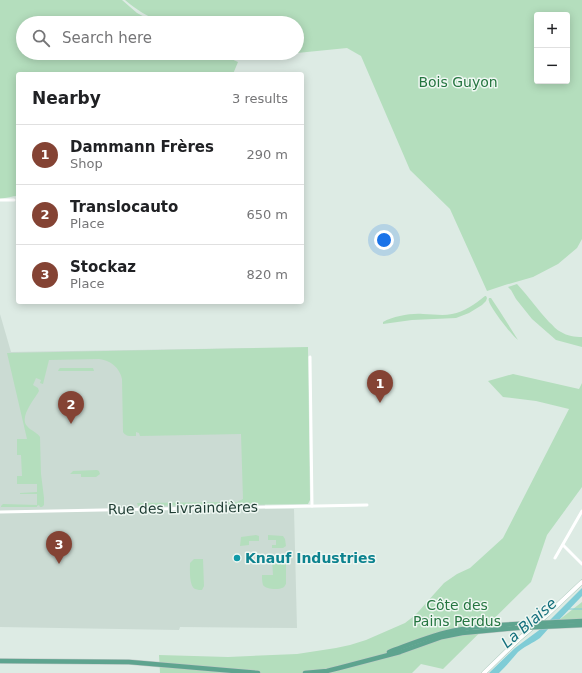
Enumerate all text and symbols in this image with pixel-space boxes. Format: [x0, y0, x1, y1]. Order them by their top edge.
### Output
map controls [534, 12, 570, 84]
button: + [534, 12, 570, 48]
search box [16, 16, 304, 60]
icon: search [30, 27, 52, 49]
text: Search here [62, 29, 152, 47]
button: − [534, 48, 570, 84]
park label: Bois Guyon [418, 74, 498, 90]
text: Nearby [32, 88, 101, 108]
text: 3 results [232, 91, 288, 106]
text: Dammann Frères [70, 138, 214, 156]
text: 1 [40, 147, 50, 162]
text: 290 m [246, 147, 288, 162]
text: Shop [70, 156, 103, 171]
text: Translocauto [70, 198, 178, 216]
text: 2 [40, 207, 50, 222]
text: 650 m [246, 207, 288, 222]
text: Place [70, 216, 105, 231]
your location [374, 230, 394, 250]
text: Stockaz [70, 258, 136, 276]
text: 3 [40, 267, 50, 282]
text: 820 m [246, 267, 288, 282]
text: Place [70, 276, 105, 291]
pin: 1 [367, 370, 393, 403]
pin: 2 [58, 391, 84, 424]
street label: Rue des Livraindières [108, 499, 258, 517]
pin: 3 [46, 531, 72, 564]
place label: Knauf Industries [245, 550, 376, 566]
marker: Knauf Industries [232, 553, 242, 563]
water label: La Blaise [498, 594, 560, 652]
park label: Côte des Pains Perdus [413, 597, 501, 629]

